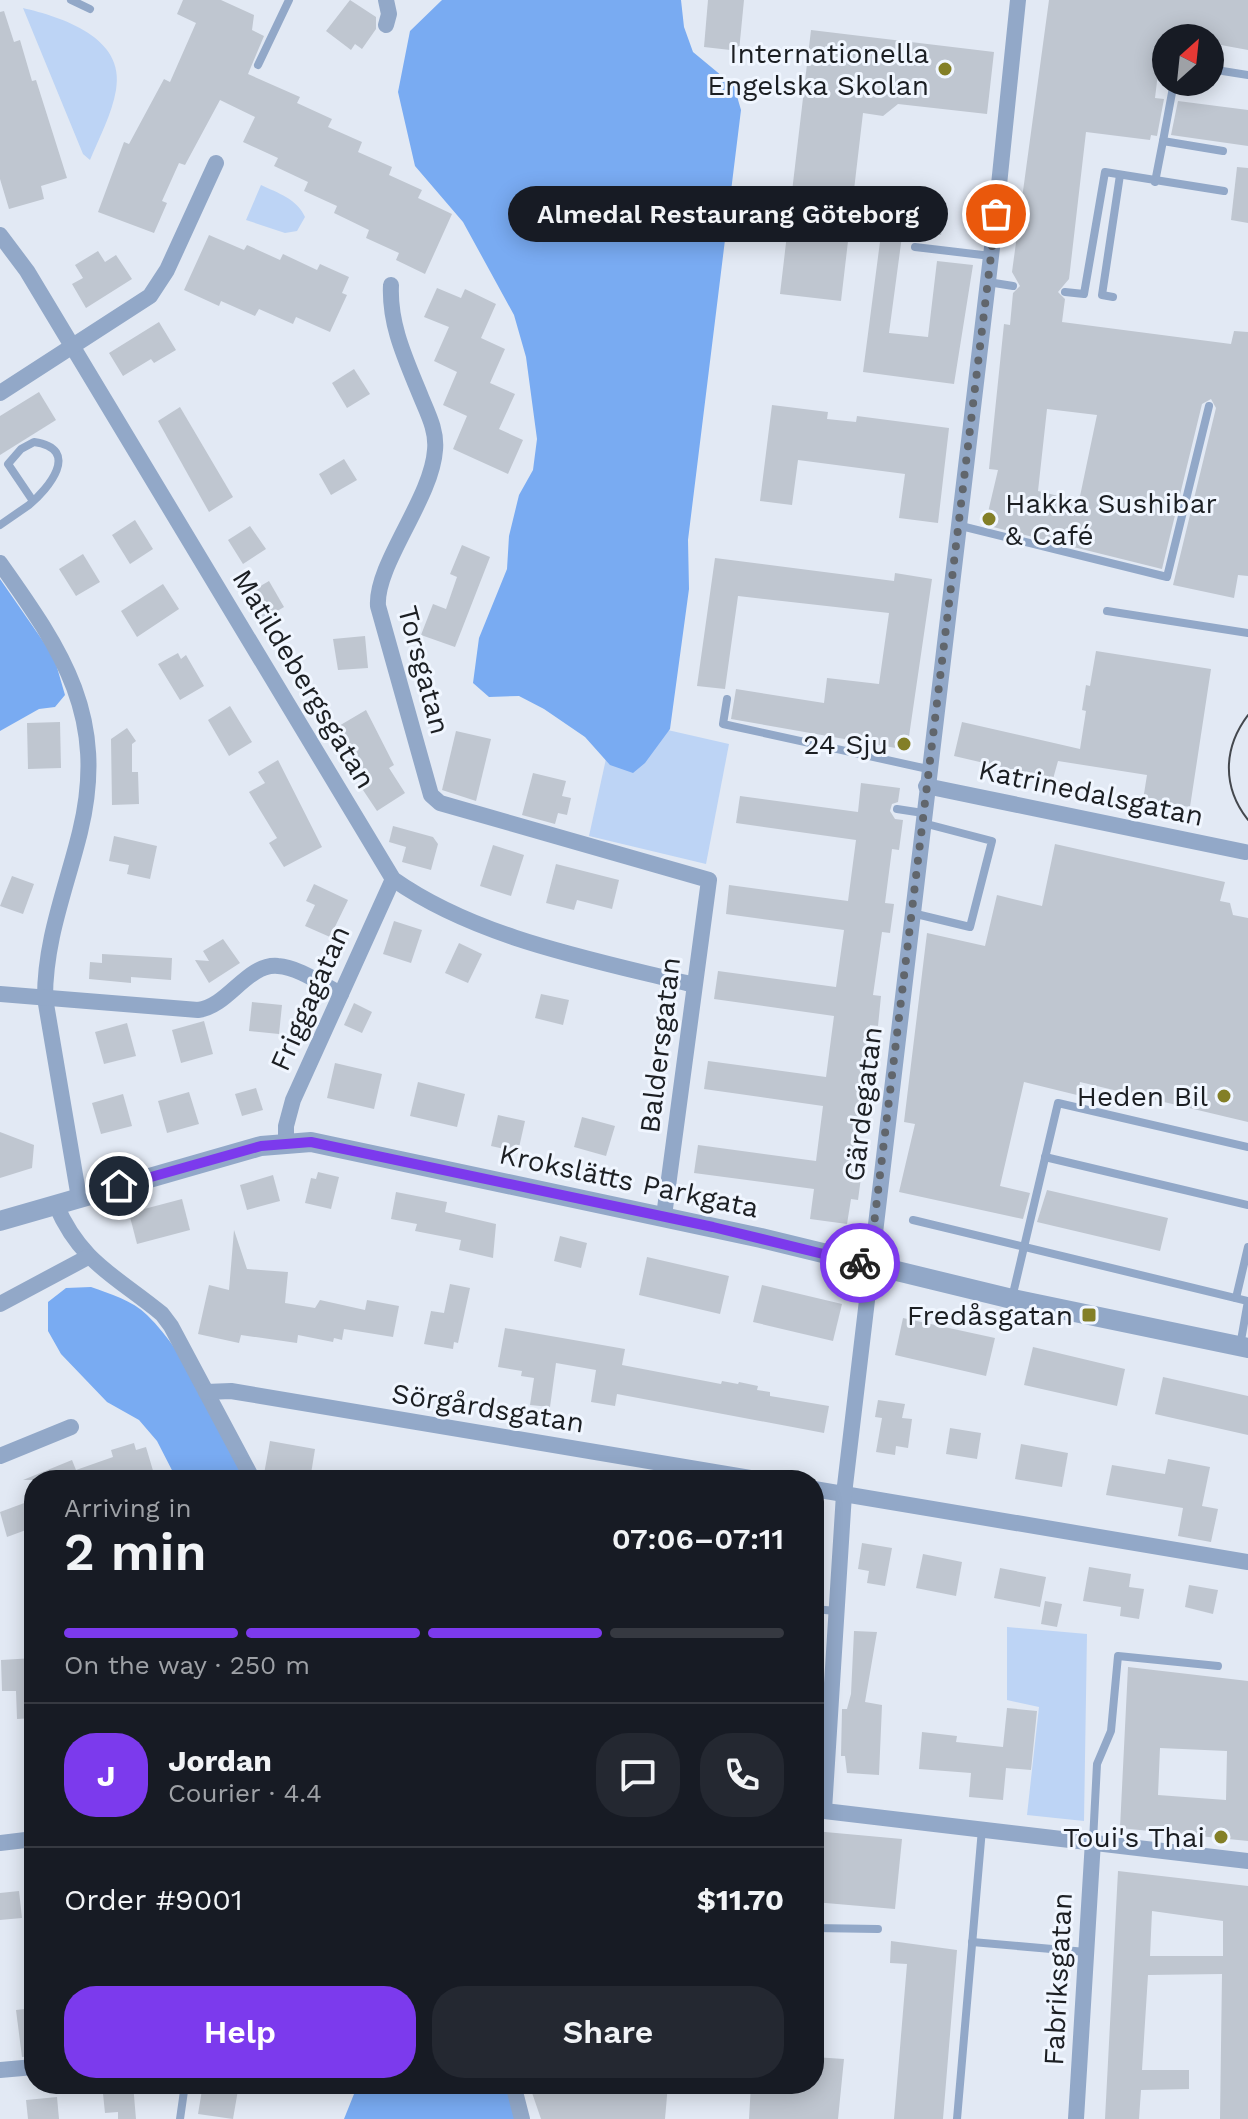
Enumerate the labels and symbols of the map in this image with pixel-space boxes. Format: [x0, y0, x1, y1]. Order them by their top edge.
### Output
north arrow [1152, 24, 1224, 96]
place label: Internationella Engelska Skolan [707, 37, 929, 102]
marker: Internationella Engelska Skolan [936, 60, 954, 78]
pin [962, 180, 1030, 248]
callout: Almedal Restaurang Göteborg [508, 186, 948, 242]
place label: Hakka Sushibar & Café [1005, 487, 1217, 552]
marker: Hakka Sushibar & Café [980, 510, 998, 528]
street label: Matildebergsgatan [226, 563, 382, 795]
street label: Torsgatan [391, 602, 457, 738]
place label: 24 Sju [803, 728, 888, 761]
marker: 24 Sju [895, 735, 913, 753]
street label: Katrinedalsgatan [975, 753, 1207, 833]
street label: Friggagatan [263, 920, 357, 1076]
street label: Baldersgatan [633, 955, 687, 1135]
street label: Gärdegatan [837, 1025, 889, 1183]
place label: Heden Bil [1077, 1080, 1208, 1113]
marker: Heden Bil [1215, 1087, 1233, 1105]
street label: Krokslätts Parkgata [496, 1137, 762, 1225]
pin [85, 1152, 153, 1220]
courier [820, 1223, 900, 1303]
place label: Fredåsgatan [907, 1299, 1073, 1332]
marker: Fredåsgatan [1080, 1306, 1098, 1324]
street label: Sörgårdsgatan [389, 1376, 587, 1440]
place label: Toui's Thai [1063, 1821, 1205, 1854]
marker: Toui's Thai [1212, 1828, 1230, 1846]
street label: Fabriksgatan [1037, 1892, 1079, 2066]

